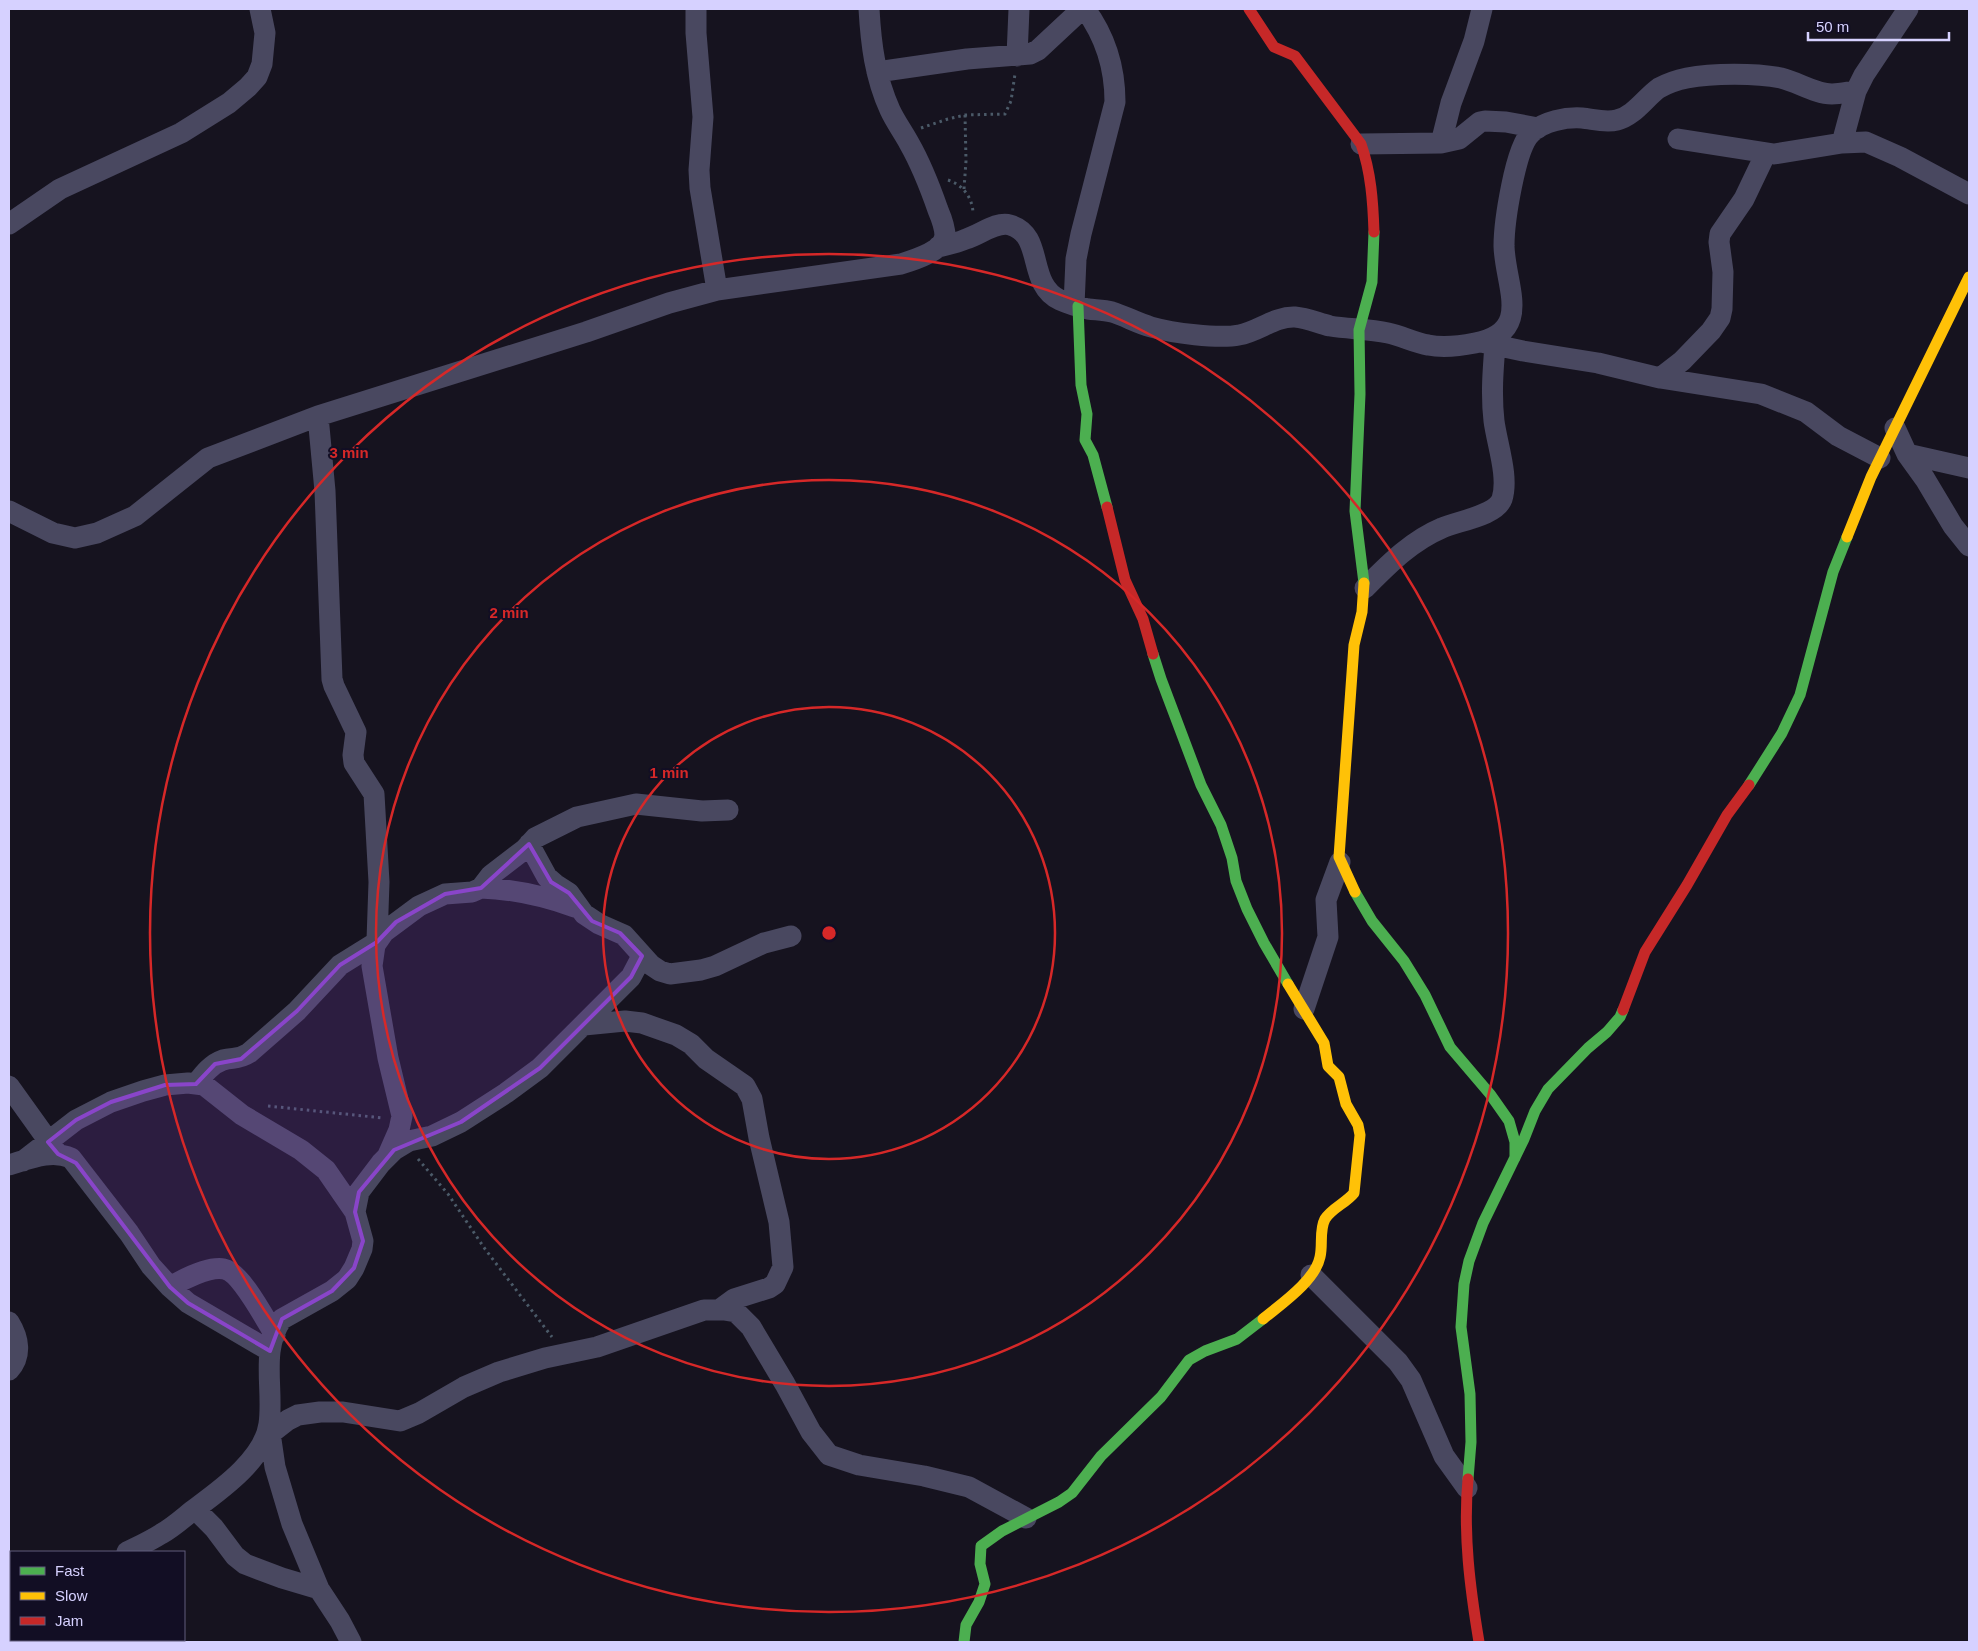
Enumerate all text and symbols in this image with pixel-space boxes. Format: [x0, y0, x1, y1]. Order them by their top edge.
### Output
scale bar [1808, 10, 1949, 42]
text: 50 m [1816, 18, 1849, 35]
text: 3 min [329, 444, 369, 461]
text: 2 min [489, 604, 529, 621]
text: 1 min [649, 764, 689, 781]
centre of rings [820, 924, 838, 942]
legend [10, 1551, 185, 1641]
text: Fast [55, 1562, 85, 1579]
text: Slow [55, 1587, 88, 1604]
text: Jam [55, 1612, 83, 1629]

